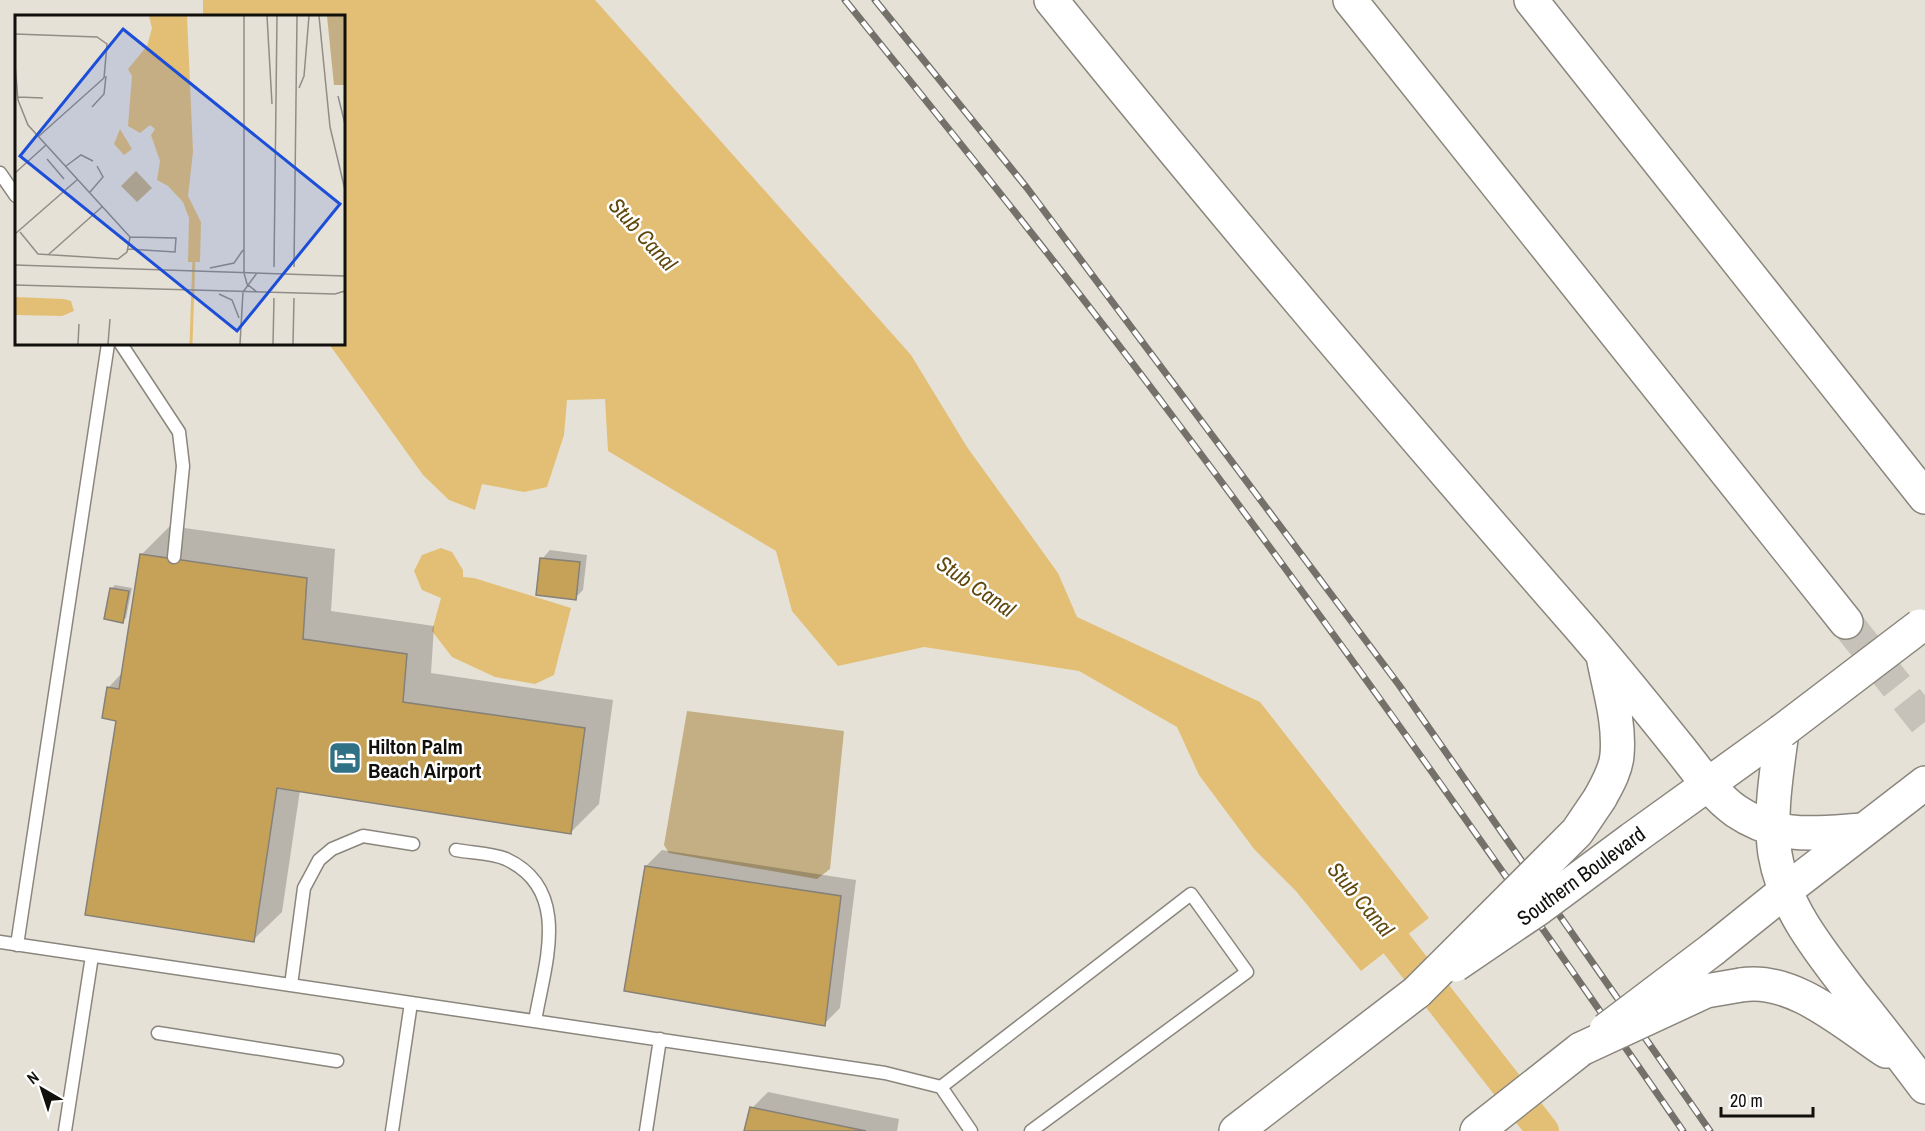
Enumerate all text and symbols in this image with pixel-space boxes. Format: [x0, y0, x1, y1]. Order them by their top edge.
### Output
inset map [15, 15, 345, 345]
water label: Stub Canal [602, 191, 685, 278]
water label: Stub Canal [931, 548, 1022, 624]
place label: Hilton Palm Beach Airport [368, 732, 481, 785]
hotel icon: Hilton Palm Beach Airport [327, 740, 363, 776]
street label: Southern Boulevard [1511, 820, 1651, 932]
water label: Stub Canal [1321, 855, 1402, 944]
north arrow [12, 1059, 72, 1119]
text: N [22, 1066, 43, 1089]
scale bar [1721, 1080, 1812, 1118]
text: 20 m [1730, 1088, 1763, 1113]

